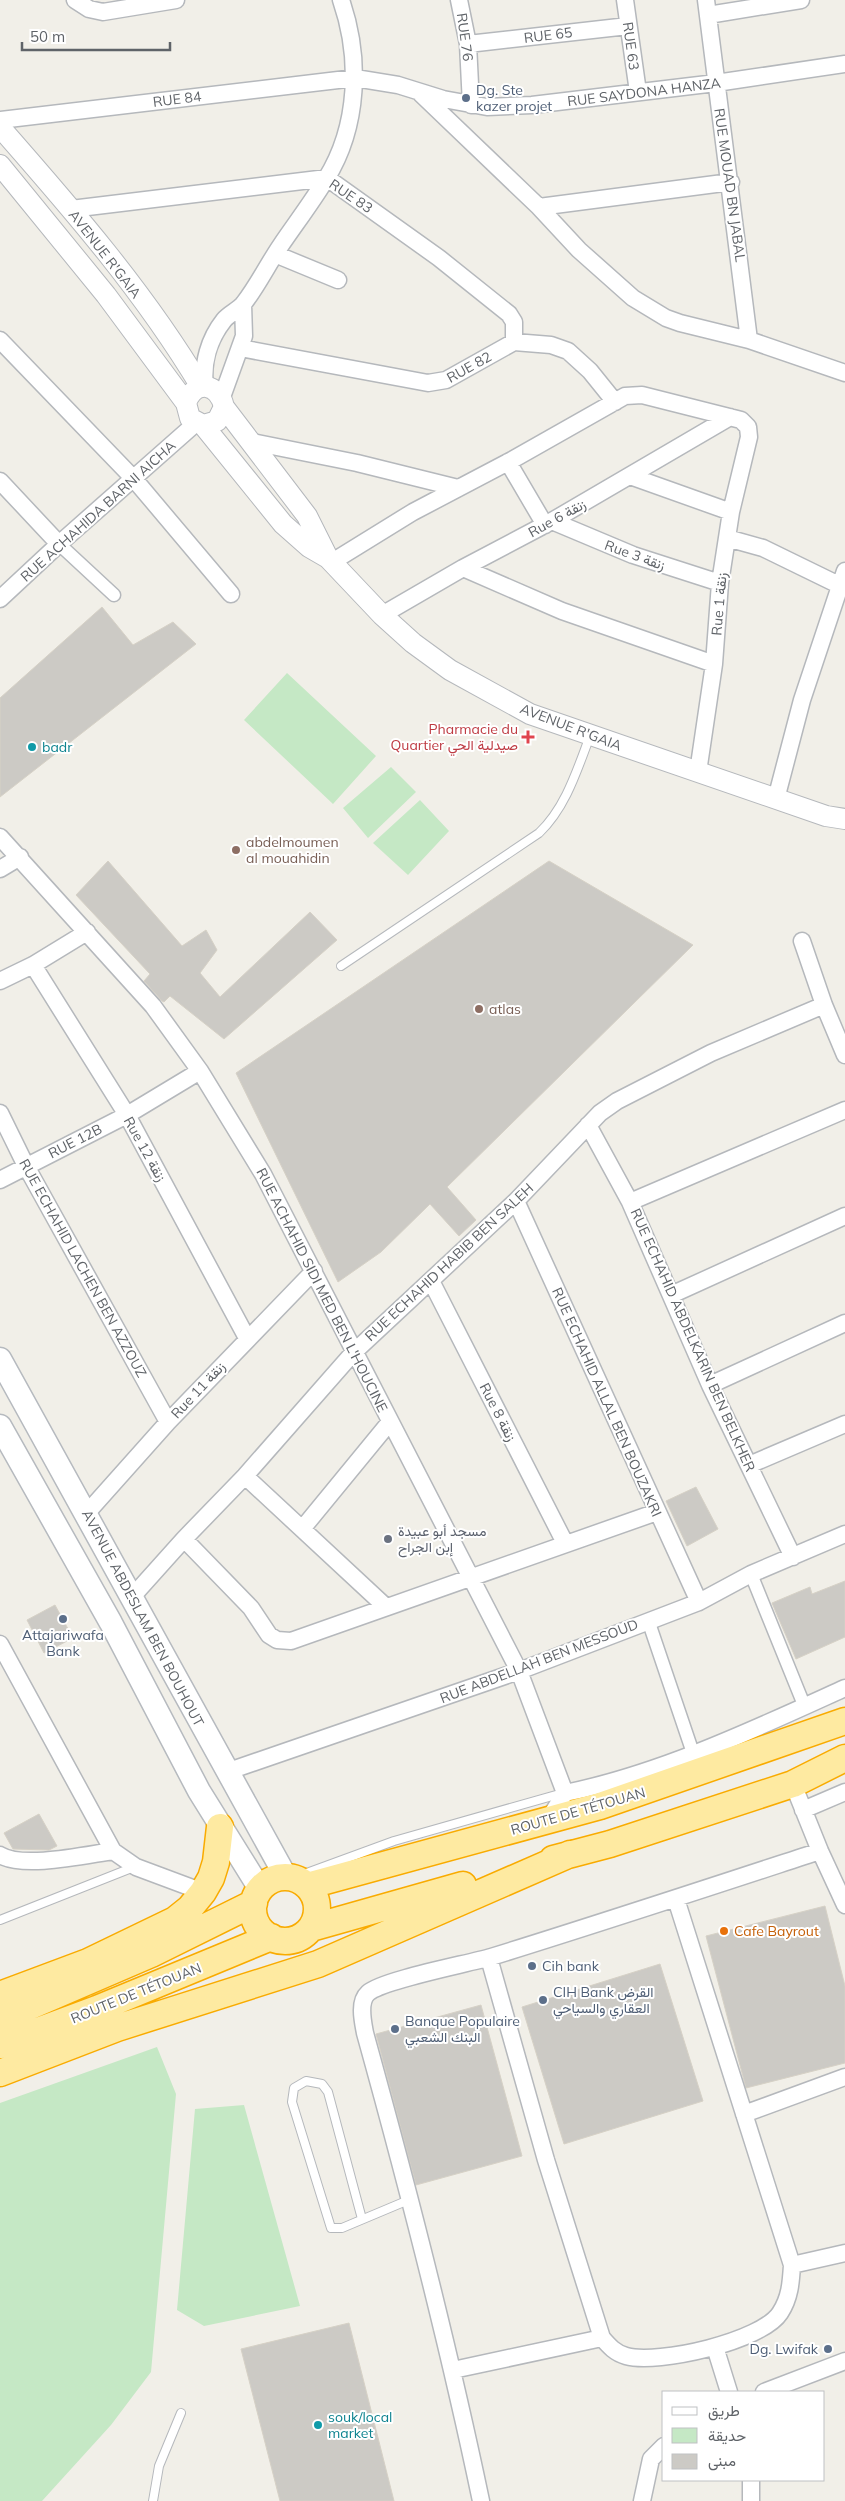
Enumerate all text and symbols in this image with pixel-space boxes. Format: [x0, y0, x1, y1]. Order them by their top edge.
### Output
street label: RUE 76 [453, 12, 477, 62]
scale bar [22, 20, 170, 52]
street label: RUE 63 [619, 21, 643, 71]
street label: RUE 65 [523, 23, 573, 47]
text: 50 m [30, 27, 65, 46]
street label: RUE SAYDONA HANZA [566, 74, 722, 110]
place label: Dg. Ste kazer projet [476, 81, 552, 115]
street label: RUE 84 [152, 87, 203, 111]
marker: Dg. Ste kazer projet [460, 92, 472, 104]
street label: RUE MOUAD BN JABAL [710, 107, 750, 263]
street label: RUE 83 [326, 175, 376, 217]
street label: AVENUE R'GAIA [65, 206, 146, 302]
street label: RUE 82 [443, 347, 495, 387]
street label: RUE ACHAHIDA BARNI AICHA [17, 436, 180, 586]
street label: Rue 6 زنقة [525, 495, 589, 541]
street label: Rue 3 زنقة [602, 536, 668, 574]
street label: Rue 1 زنقة [707, 572, 731, 636]
street label: AVENUE R'GAIA [518, 699, 625, 755]
place label: Pharmacie du Quartier صيدلية الحي [391, 720, 518, 757]
marker: Pharmacie du Quartier صيدلية الحي [522, 731, 534, 743]
place label: badr [42, 738, 73, 756]
marker: badr [26, 741, 38, 753]
place label: abdelmoumen al mouahidin [246, 833, 339, 867]
marker: abdelmoumen al mouahidin [230, 844, 242, 856]
place label: atlas [489, 1000, 521, 1018]
marker: atlas [473, 1003, 485, 1015]
street label: Rue 12 زنقة [120, 1113, 170, 1185]
street label: RUE 12B [45, 1120, 105, 1162]
street label: RUE ECHAHID LACHEN BEN AZZOUZ [15, 1156, 151, 1380]
street label: RUE ACHAHID SIDI MED BEN L'HOUCINE [252, 1165, 392, 1415]
street label: RUE ECHAHID HABIB BEN SALEH [361, 1179, 537, 1345]
street label: RUE ECHAHID ABDELKARIN BEN BELKHER [627, 1206, 760, 1475]
street label: RUE ECHAHID ALLAL BEN BOUZAKRI [548, 1285, 666, 1519]
street label: Rue 11 زنقة [167, 1358, 229, 1422]
street label: Rue 8 زنقة [476, 1380, 520, 1444]
street label: AVENUE ABDESLAM BEN BOUHOUT [78, 1506, 208, 1730]
place label: مسجد أبو عبيدة إبن الجراح [398, 1522, 486, 1558]
marker: مسجد أبو عبيدة إبن الجراح [382, 1533, 394, 1545]
marker: Attajariwafa Bank [57, 1613, 69, 1625]
street label: RUE ABDELLAH BEN MESSOUD [437, 1615, 641, 1707]
place label: Attajariwafa Bank [22, 1626, 104, 1660]
street label: ROUTE DE TÉTOUAN [509, 1783, 647, 1839]
place label: Cafe Bayrout [734, 1922, 819, 1940]
marker: Cafe Bayrout [718, 1925, 730, 1937]
place label: Cih bank [542, 1957, 600, 1975]
street label: ROUTE DE TÉTOUAN [68, 1959, 204, 2027]
marker: Cih bank [526, 1960, 538, 1972]
place label: CIH Bank القرض العقاري والسياحي [553, 1983, 654, 2020]
marker: CIH Bank القرض العقاري والسياحي [537, 1994, 549, 2006]
place label: Banque Populaire البنك الشعبي [405, 2012, 520, 2049]
marker: Banque Populaire البنك الشعبي [389, 2023, 401, 2035]
place label: Dg. Lwifak [749, 2340, 819, 2358]
marker: Dg. Lwifak [822, 2343, 834, 2355]
legend [662, 2391, 825, 2481]
text: طريق [708, 2401, 740, 2421]
place label: souk/local market [328, 2408, 392, 2442]
marker: souk/local market [312, 2419, 324, 2431]
text: حديقة [708, 2426, 746, 2445]
text: مبنى [708, 2451, 736, 2471]

